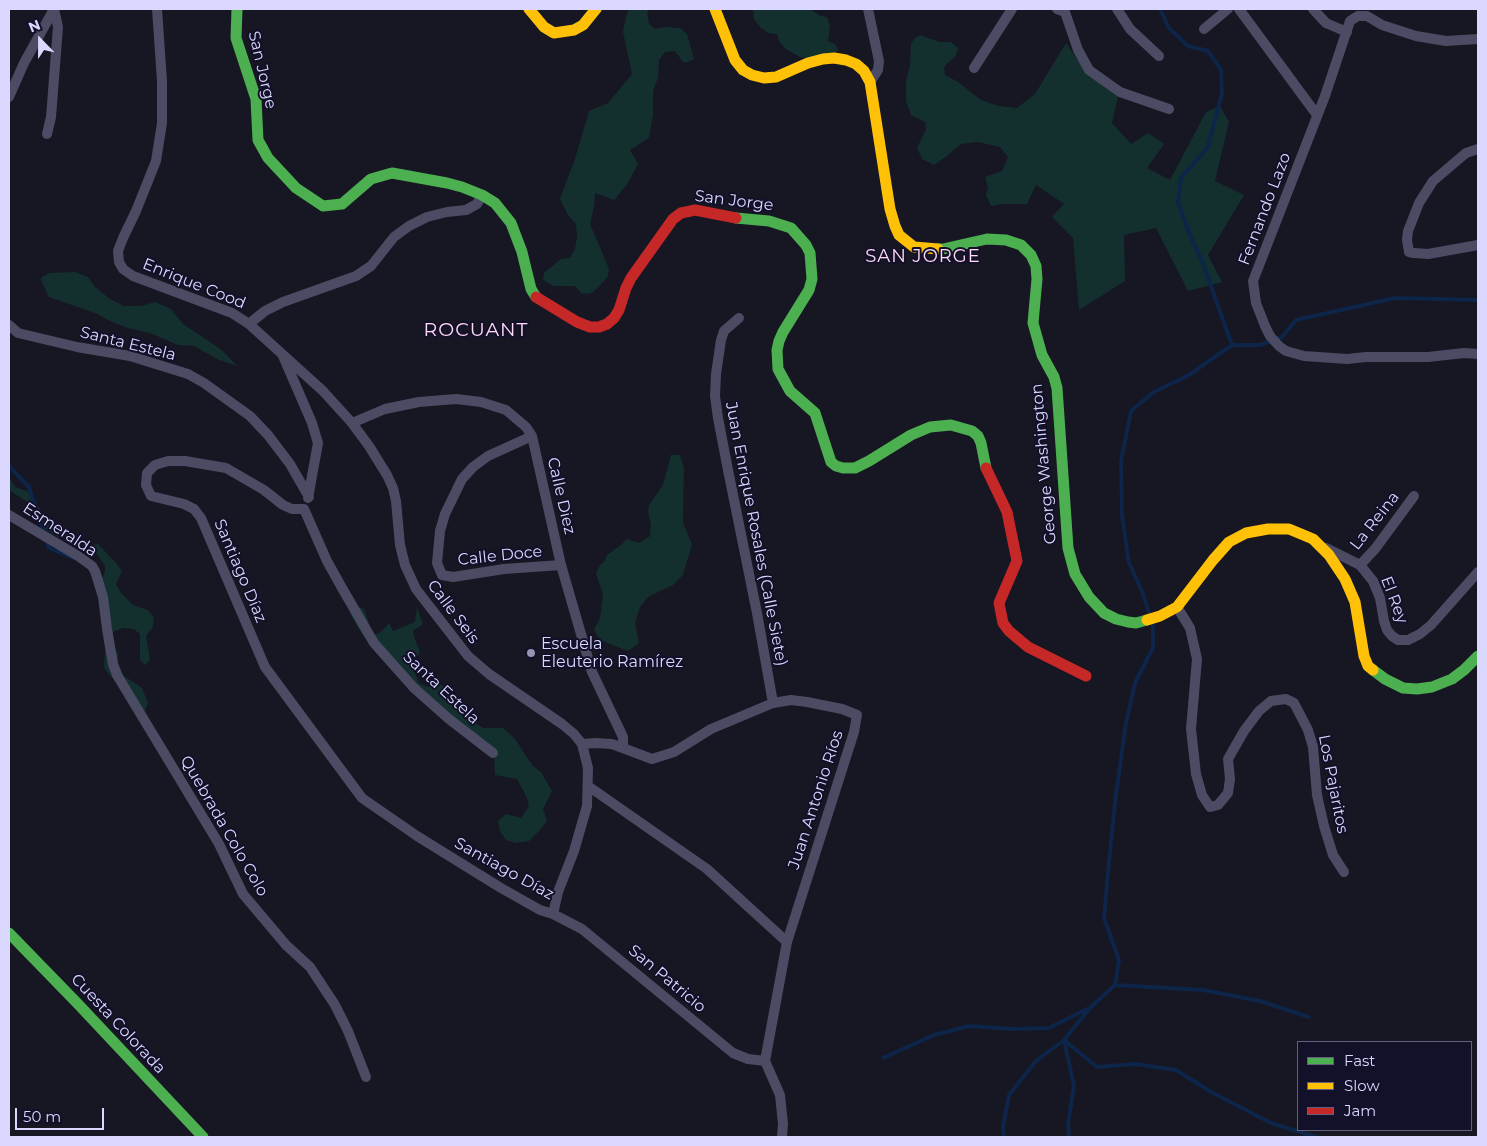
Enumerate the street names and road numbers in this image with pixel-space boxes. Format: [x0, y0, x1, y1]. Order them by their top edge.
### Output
street label: San Jorge [244, 29, 280, 111]
street label: Fernando Lazo [1235, 150, 1295, 268]
street label: San Jorge [694, 187, 774, 215]
street label: Enrique Cood [140, 255, 248, 313]
street label: Santa Estela [78, 323, 178, 365]
street label: George Washington [1027, 383, 1061, 545]
street label: Juan Enrique Rosales (Calle Siete) [721, 400, 791, 668]
street label: Calle Diez [543, 456, 579, 536]
street label: La Reina [1346, 488, 1404, 554]
street label: Esmeralda [19, 499, 101, 561]
street label: Santiago Díaz [210, 516, 270, 626]
street label: Calle Doce [457, 542, 543, 570]
street label: El Rey [1376, 574, 1412, 626]
street label: Calle Seis [423, 576, 483, 648]
street label: Santa Estela [399, 648, 483, 728]
street label: Juan Antonio Ríos [784, 728, 848, 872]
street label: Los Pajaritos [1314, 733, 1352, 835]
street label: Quebrada Colo Colo [176, 752, 272, 900]
street label: Santiago Díaz [451, 834, 557, 904]
street label: San Patricio [624, 941, 710, 1017]
street label: Cuesta Colorada [67, 970, 169, 1078]

